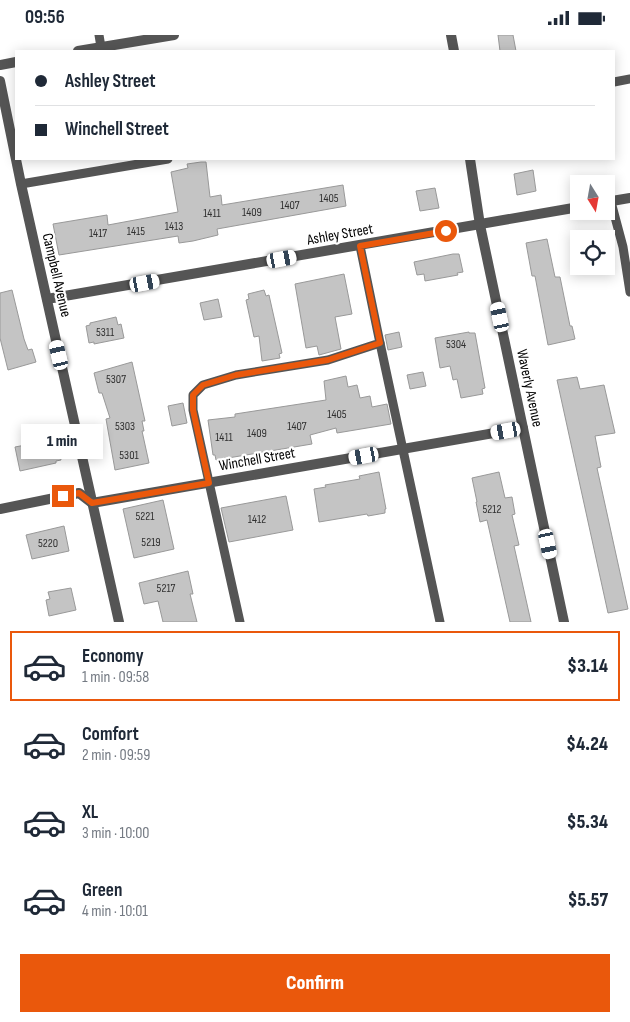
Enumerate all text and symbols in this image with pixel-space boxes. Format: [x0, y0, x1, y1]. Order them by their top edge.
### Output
text: 09:56 [25, 6, 65, 29]
text: Ashley Street [65, 70, 156, 93]
text: Winchell Street [65, 118, 169, 141]
north arrow [570, 175, 615, 220]
map controls [570, 175, 615, 275]
house number: 1405 [319, 191, 339, 206]
house number: 1407 [280, 198, 300, 213]
house number: 1409 [242, 205, 262, 220]
house number: 1411 [203, 206, 222, 221]
house number: 1413 [165, 219, 183, 234]
street label: Ashley Street [305, 219, 375, 250]
route start [435, 220, 457, 242]
house number: 1415 [127, 224, 145, 239]
house number: 1417 [89, 226, 107, 241]
button: locate [570, 230, 615, 275]
street label: Campbell Avenue [38, 231, 75, 319]
car [265, 249, 298, 269]
car [128, 273, 161, 293]
car [489, 301, 510, 333]
house number: 5311 [96, 325, 115, 340]
house number: 5304 [446, 337, 466, 352]
car [48, 339, 69, 371]
street label: Waverly Avenue [512, 348, 547, 429]
house number: 5307 [106, 372, 126, 387]
house number: 1405 [327, 407, 347, 422]
house number: 5303 [115, 419, 135, 434]
house number: 1407 [287, 419, 307, 434]
car [489, 421, 522, 441]
callout: 1 min [22, 423, 104, 459]
house number: 1409 [247, 426, 267, 441]
house number: 1411 [215, 430, 234, 445]
text: 1 min [47, 432, 77, 451]
street label: Winchell Street [217, 443, 297, 476]
car [347, 446, 380, 466]
house number: 5301 [119, 448, 139, 463]
route end [52, 485, 74, 507]
house number: 5212 [482, 502, 502, 517]
house number: 5221 [136, 509, 155, 524]
house number: 1412 [248, 512, 266, 527]
car [537, 528, 558, 560]
house number: 5219 [141, 535, 161, 550]
house number: 5220 [38, 536, 58, 551]
house number: 5217 [157, 581, 176, 596]
icon: car [22, 644, 67, 689]
text: Economy [82, 645, 144, 668]
text: $3.14 [567, 655, 608, 678]
text: 1 min · 09:58 [82, 668, 149, 687]
icon: car [22, 722, 67, 767]
text: Comfort [82, 723, 139, 746]
text: $4.24 [566, 733, 608, 756]
text: 2 min · 09:59 [82, 746, 150, 765]
icon: car [22, 800, 67, 845]
text: XL [82, 801, 98, 824]
text: $5.34 [567, 811, 608, 834]
text: 3 min · 10:00 [82, 824, 149, 843]
icon: car [22, 878, 67, 923]
text: Green [82, 879, 122, 902]
text: $5.57 [568, 889, 608, 912]
text: 4 min · 10:01 [82, 902, 148, 921]
button: Confirm [20, 954, 610, 1012]

